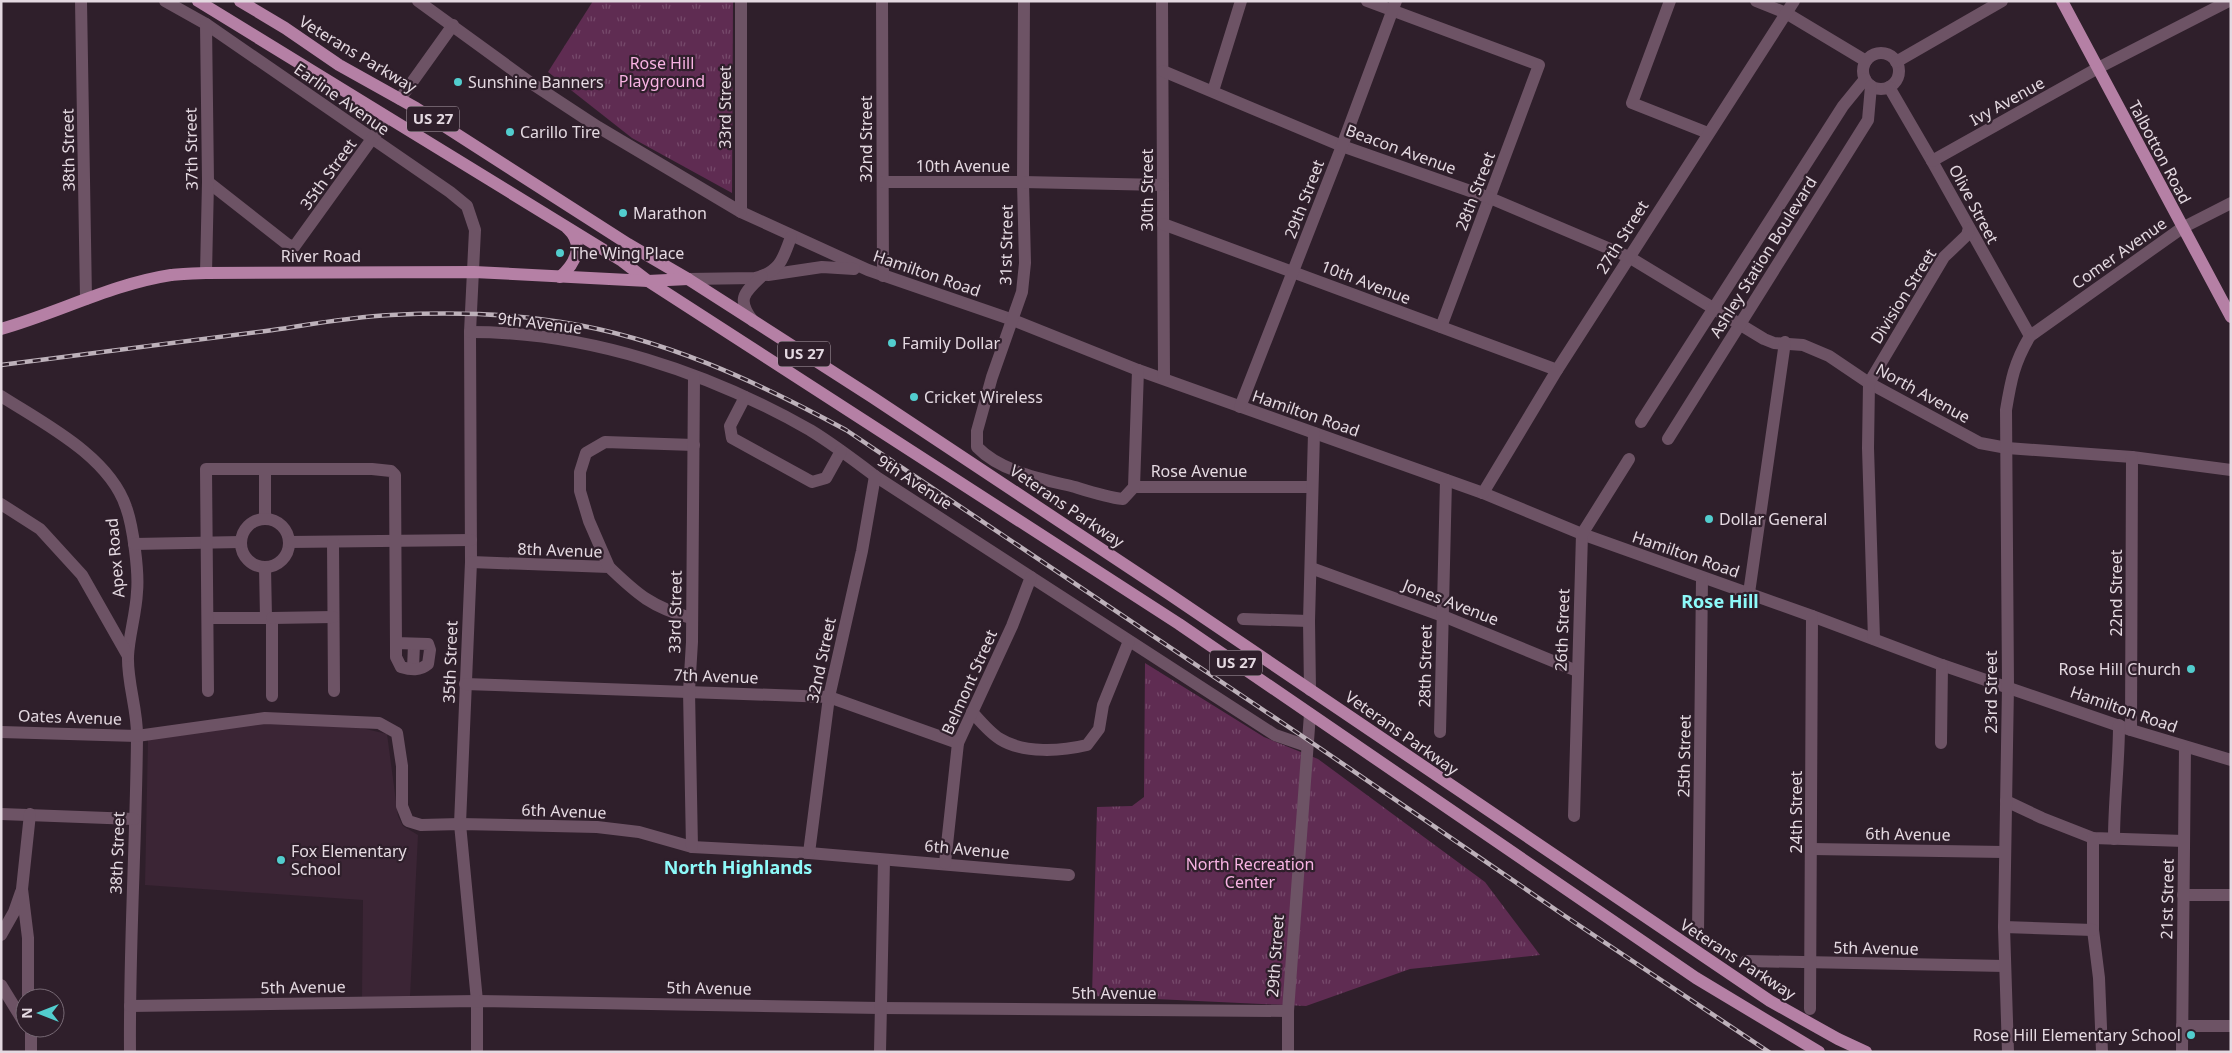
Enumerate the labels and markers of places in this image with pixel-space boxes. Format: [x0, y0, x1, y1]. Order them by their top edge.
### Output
place label: Sunshine Banners [468, 71, 604, 93]
marker: Sunshine Banners [452, 76, 464, 88]
place label: Carillo Tire [520, 121, 600, 143]
marker: Carillo Tire [504, 126, 516, 138]
place label: Marathon [633, 202, 707, 224]
marker: Marathon [617, 207, 629, 219]
place label: The Wing Place [570, 242, 684, 264]
marker: The Wing Place [554, 247, 566, 259]
place label: Family Dollar [902, 332, 1000, 354]
marker: Family Dollar [886, 337, 898, 349]
place label: Cricket Wireless [924, 386, 1043, 408]
marker: Cricket Wireless [908, 391, 920, 403]
place label: Dollar General [1719, 508, 1827, 530]
marker: Dollar General [1703, 513, 1715, 525]
place label: Rose Hill Church [2058, 658, 2181, 680]
marker: Rose Hill Church [2185, 663, 2197, 675]
place label: Fox Elementary School [291, 840, 408, 880]
marker: Fox Elementary School [275, 854, 287, 866]
place label: Rose Hill Elementary School [1973, 1024, 2181, 1046]
marker: Rose Hill Elementary School [2185, 1029, 2197, 1041]

